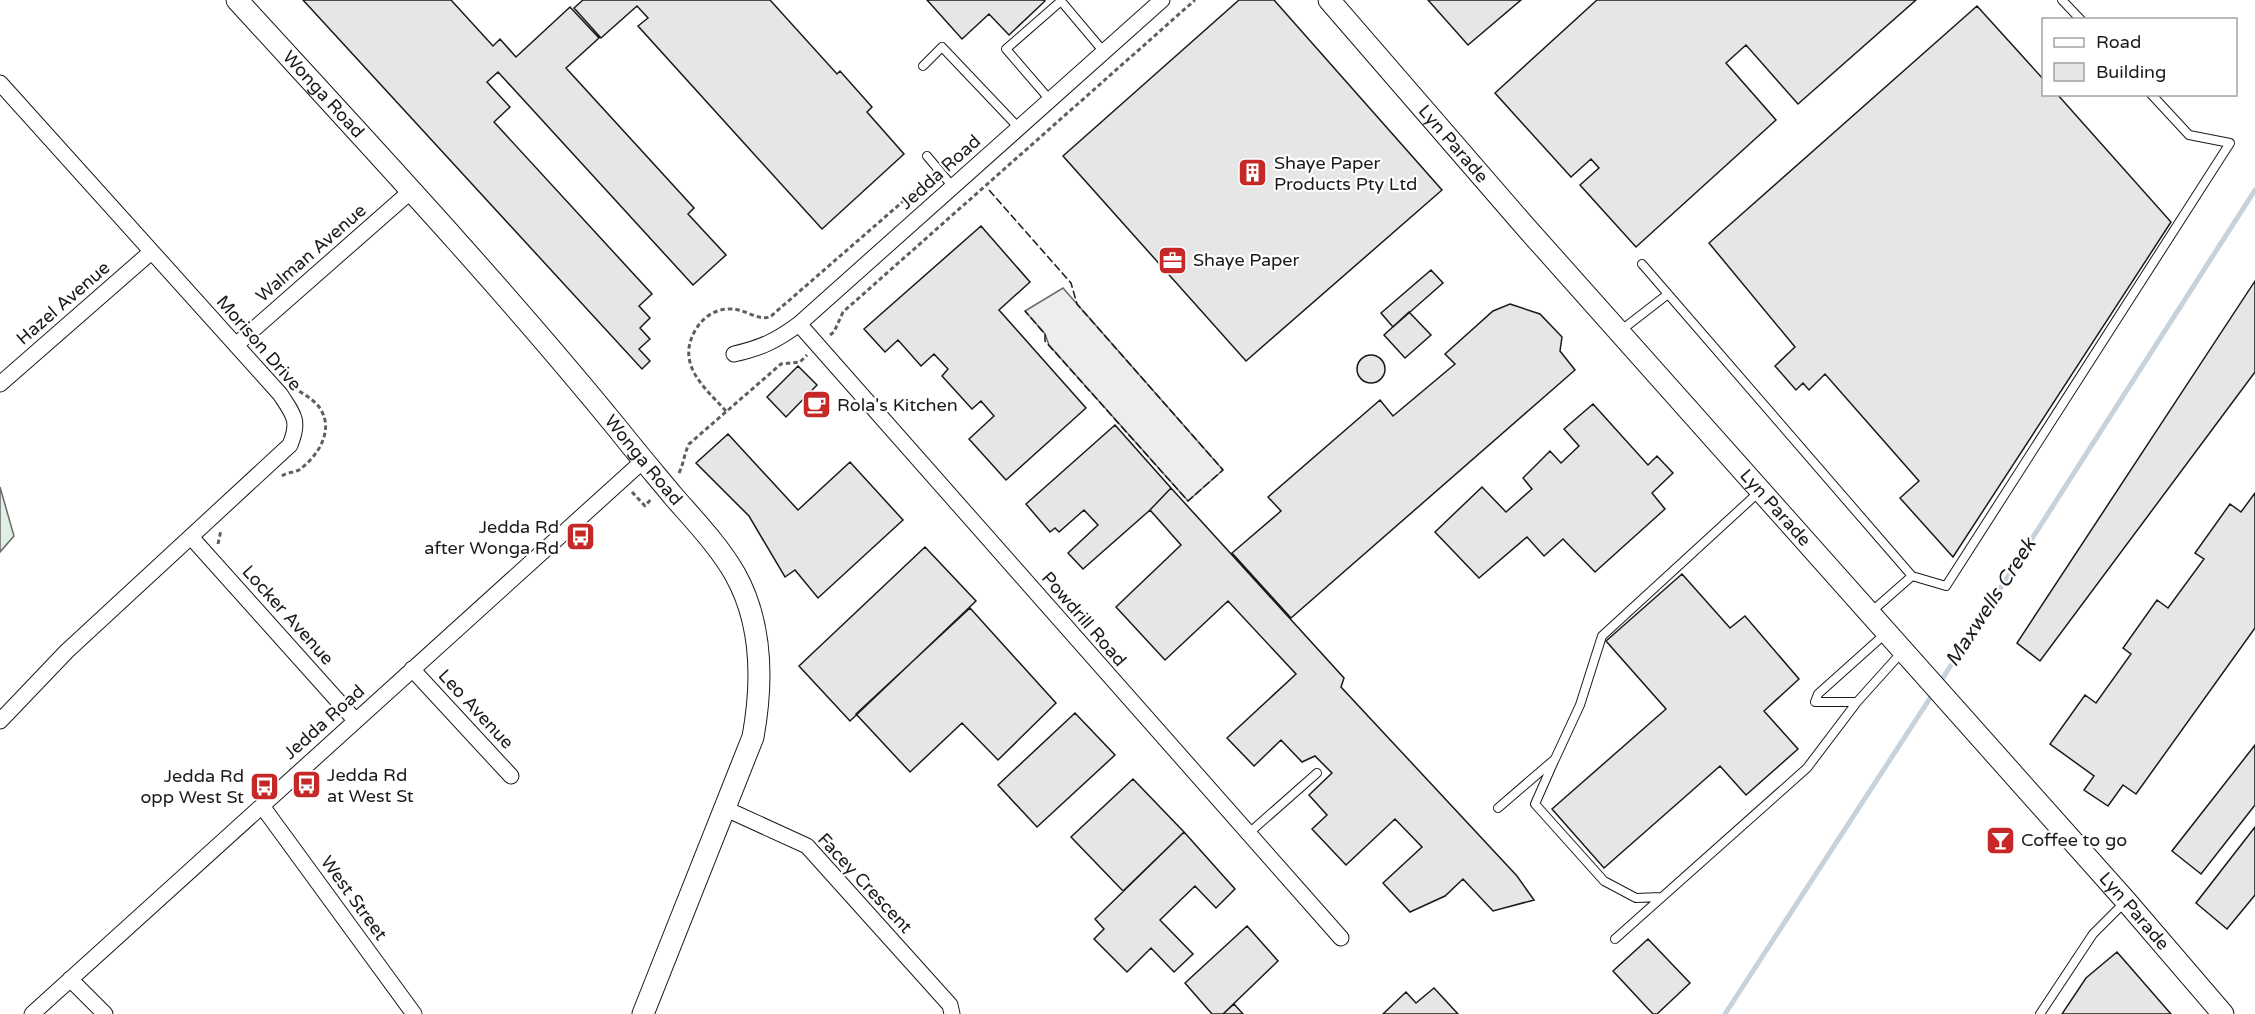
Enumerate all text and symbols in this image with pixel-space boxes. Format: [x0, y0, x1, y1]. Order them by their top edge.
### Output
legend [2042, 18, 2237, 96]
text: Road [2096, 31, 2141, 53]
street label: Wonga Road [278, 46, 369, 143]
text: Building [2096, 61, 2166, 83]
street label: Lyn Parade [1414, 100, 1493, 187]
street label: Jedda Road [895, 130, 985, 214]
place label: Shaye Paper Products Pty Ltd [1274, 152, 1417, 195]
building icon: Shaye Paper Products Pty Ltd [1237, 157, 1269, 189]
street label: Walman Avenue [251, 199, 371, 307]
office icon: Shaye Paper [1156, 244, 1188, 276]
place label: Shaye Paper [1193, 249, 1300, 271]
street label: Hazel Avenue [12, 256, 114, 350]
street label: Morison Drive [212, 291, 306, 395]
cafe icon: Rola's Kitchen [800, 389, 832, 421]
place label: Rola's Kitchen [837, 394, 958, 416]
street label: Wonga Road [600, 410, 687, 510]
street label: Lyn Parade [1735, 464, 1816, 551]
place label: Jedda Rd after Wonga Rd [424, 516, 559, 559]
bus stop icon: Jedda Rd after Wonga Rd [564, 521, 596, 553]
water label: Maxwells Creek [1940, 532, 2042, 671]
street label: Locker Avenue [237, 561, 339, 669]
street label: Powdrill Road [1037, 567, 1131, 671]
street label: Leo Avenue [434, 665, 518, 753]
street label: Jedda Road [279, 680, 369, 764]
place label: Jedda Rd at West St [327, 764, 414, 807]
place label: Jedda Rd opp West St [140, 765, 244, 808]
bus stop icon: Jedda Rd at West St [290, 769, 322, 801]
bus stop icon: Jedda Rd opp West St [249, 770, 281, 802]
bar icon: Coffee to go [1984, 824, 2016, 856]
street label: Facey Crescent [813, 828, 917, 938]
place label: Coffee to go [2021, 829, 2127, 851]
street label: West Street [316, 851, 392, 945]
street label: Lyn Parade [2095, 868, 2174, 955]

